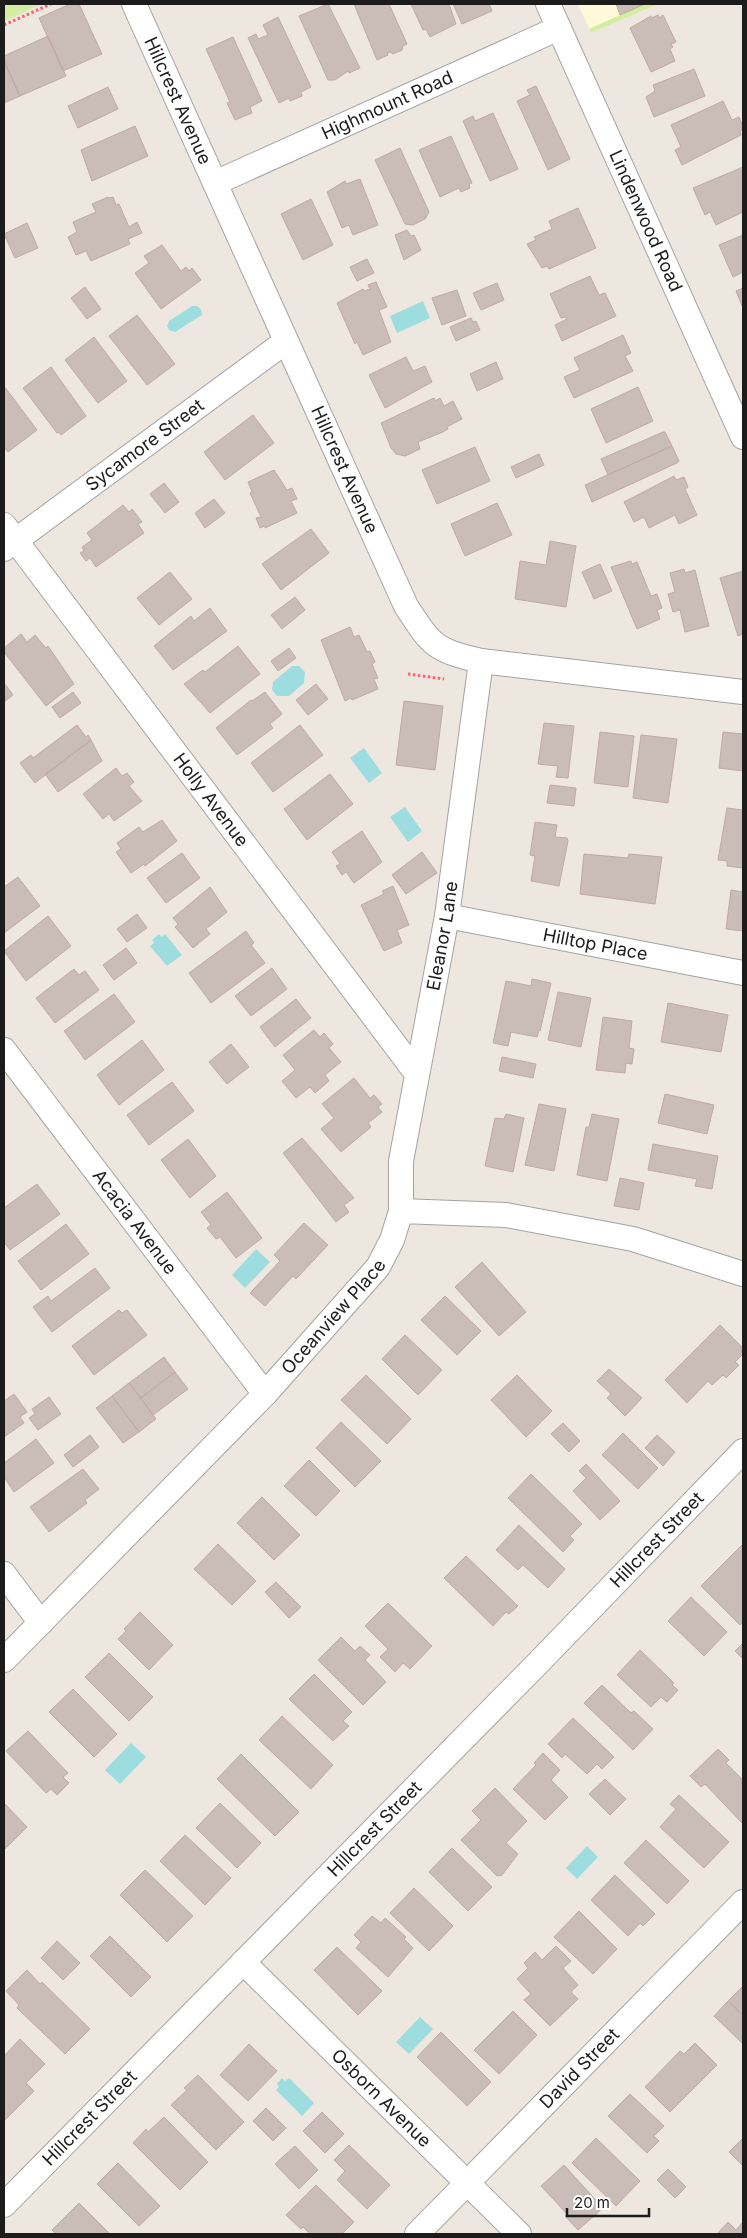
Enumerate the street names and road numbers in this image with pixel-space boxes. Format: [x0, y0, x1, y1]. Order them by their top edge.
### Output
street label: Hillcrest Avenue [140, 33, 216, 167]
street label: Highmount Road [318, 66, 456, 144]
street label: Lindenwood Road [605, 147, 687, 295]
street label: Sycamore Street [81, 394, 208, 495]
street label: Hillcrest Avenue [307, 402, 383, 536]
street label: Holly Avenue [169, 749, 253, 850]
street label: Eleanor Lane [422, 880, 462, 992]
street label: Hilltop Place [541, 924, 649, 964]
street label: Acacia Avenue [88, 1165, 181, 1278]
street label: Oceanview Place [277, 1256, 390, 1378]
street label: Hillcrest Street [606, 1487, 708, 1592]
street label: Hillcrest Street [323, 1777, 426, 1880]
street label: David Street [535, 2023, 623, 2113]
street label: Osborn Avenue [327, 2044, 436, 2151]
street label: Hillcrest Street [38, 2066, 141, 2170]

